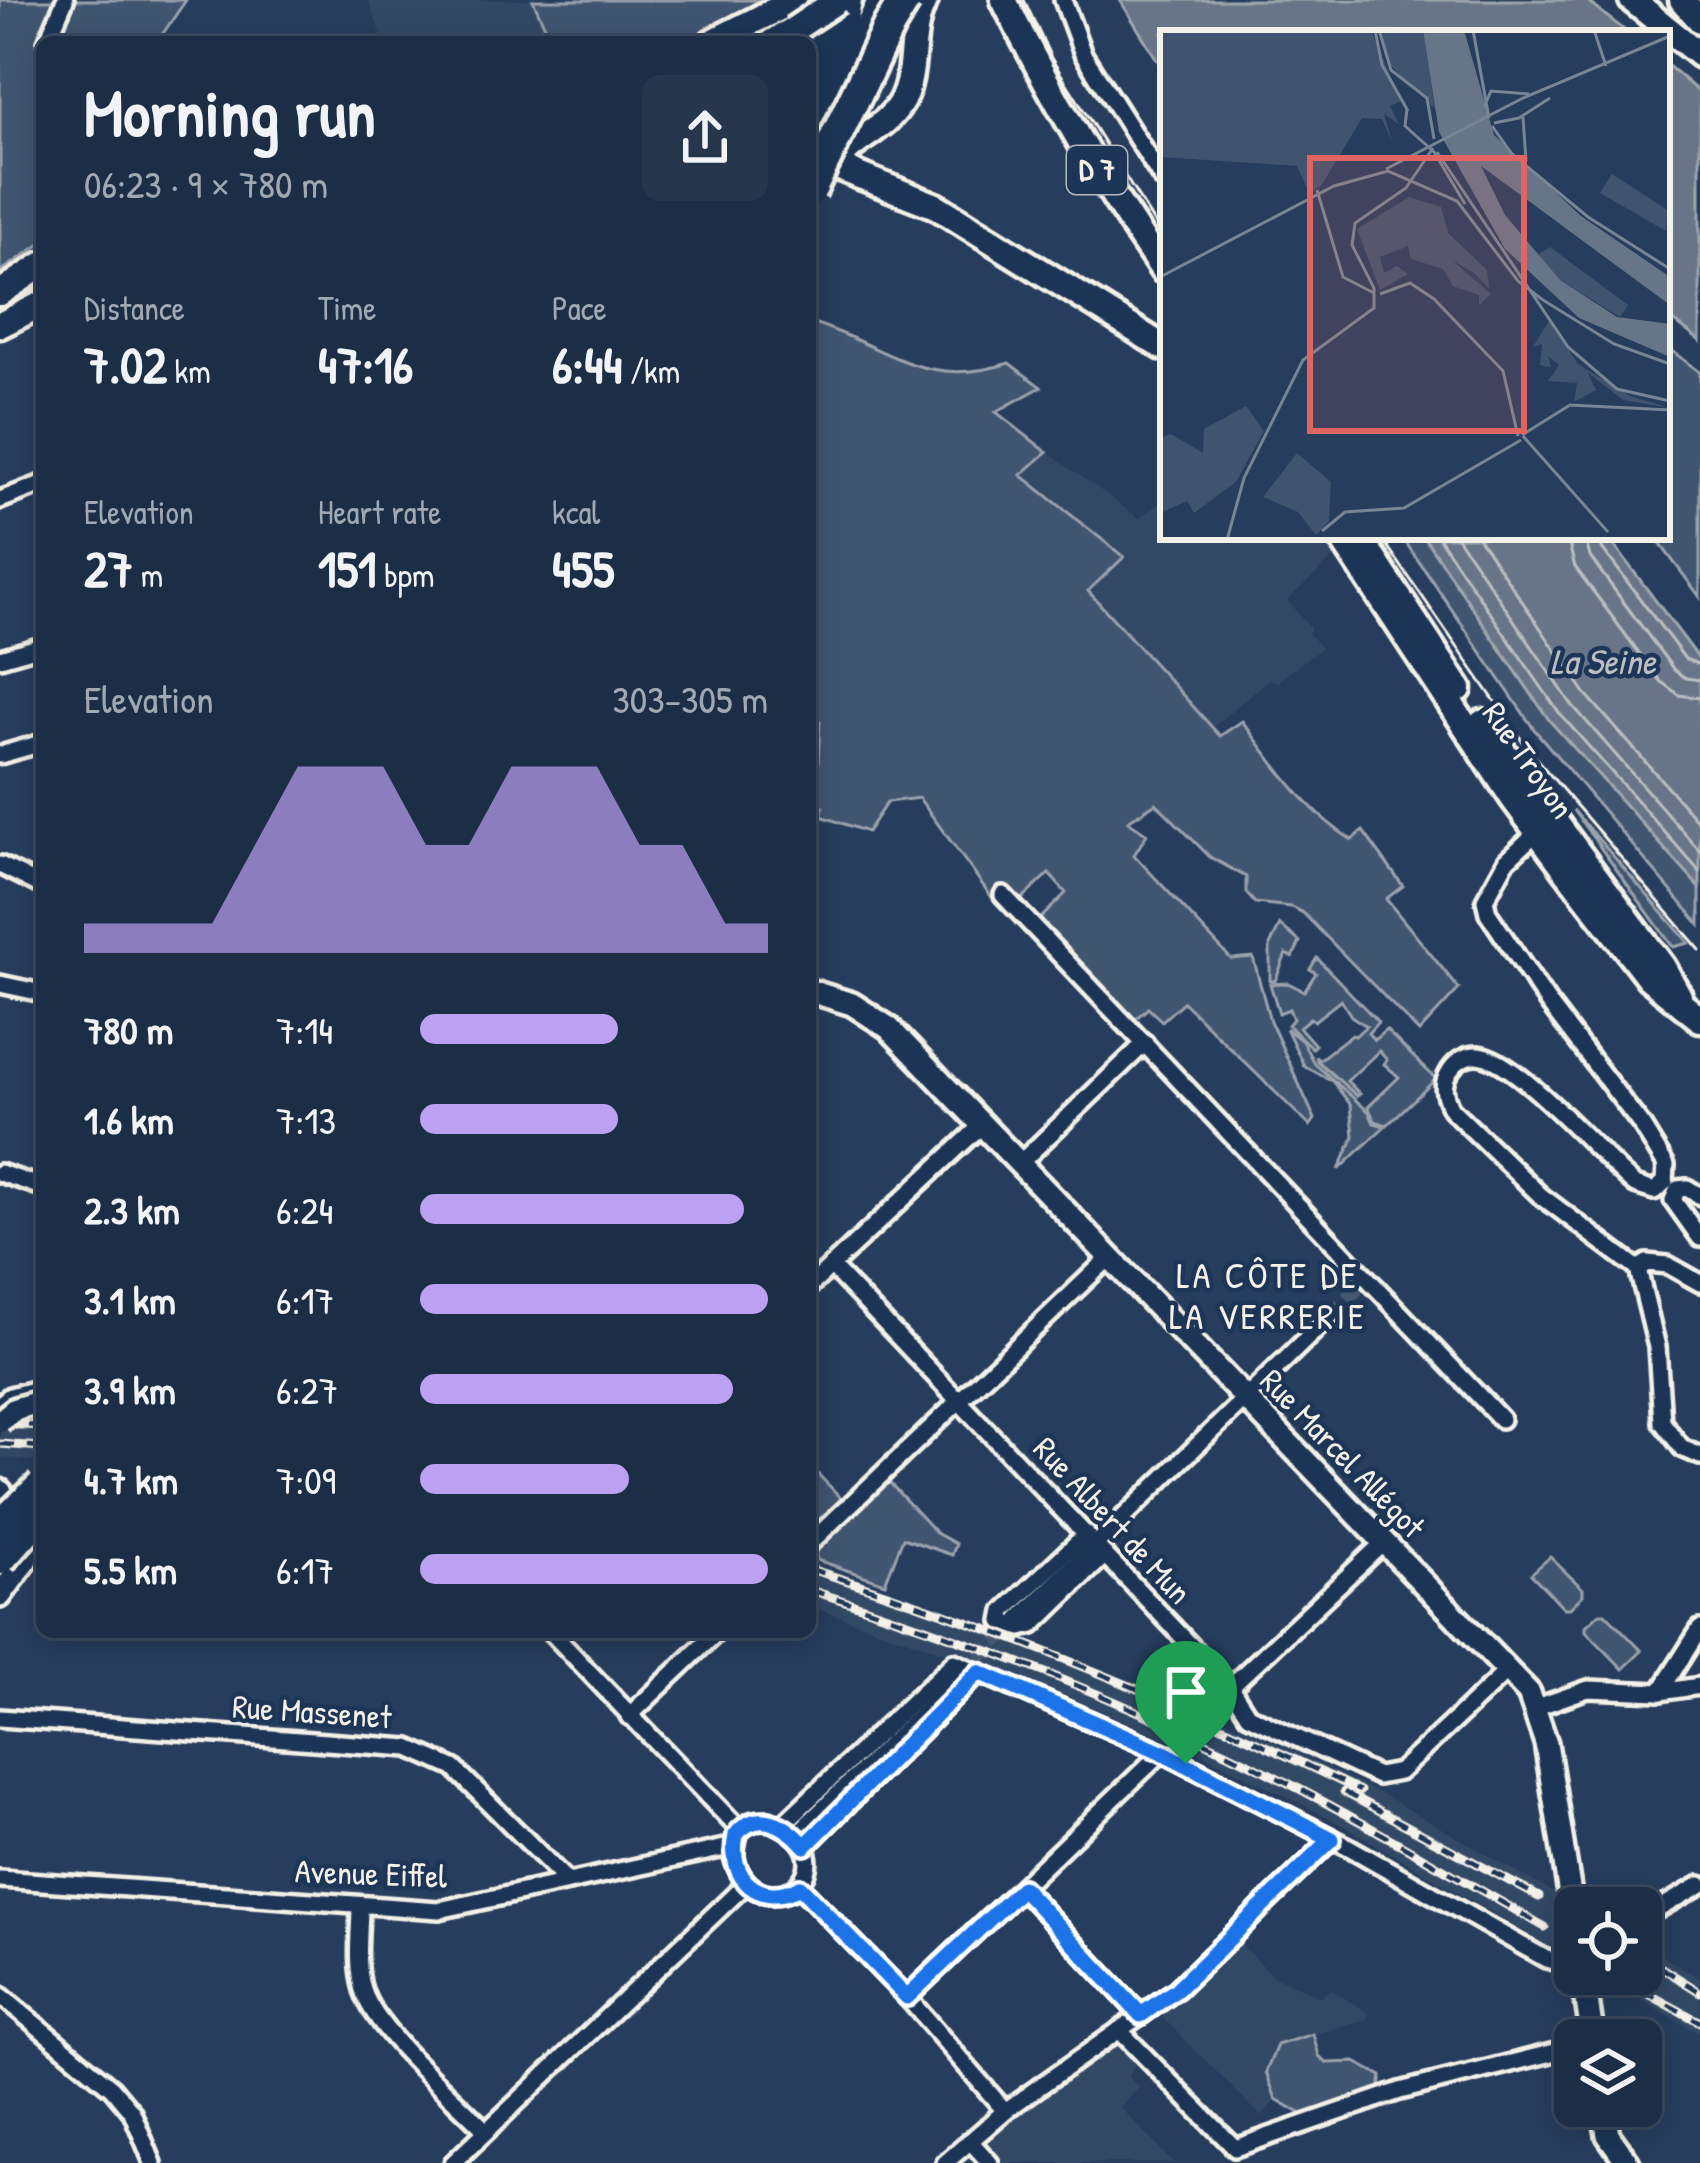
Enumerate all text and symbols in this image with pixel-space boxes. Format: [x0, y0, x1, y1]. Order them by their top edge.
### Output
inset map [1160, 30, 1670, 540]
text: Morning run [84, 67, 376, 157]
button: share [642, 75, 768, 201]
road number: D 7 [1067, 146, 1127, 194]
text: 06:23 · 9 × 780 m [84, 157, 328, 210]
text: Distance [84, 286, 185, 330]
text: Time [318, 286, 376, 330]
text: Pace [552, 286, 607, 330]
text: 7.02 [84, 330, 167, 399]
text: 47:16 [318, 330, 413, 399]
text: 6:44 [552, 330, 622, 399]
text: km [167, 349, 211, 393]
text: /km [622, 349, 680, 393]
text: Elevation [84, 490, 194, 534]
text: Heart rate [318, 490, 441, 534]
text: kcal [552, 490, 600, 534]
text: 27 [84, 534, 133, 603]
text: 151 [318, 534, 377, 603]
text: 455 [552, 534, 614, 603]
text: m [133, 553, 163, 597]
text: bpm [377, 553, 434, 597]
water label: La Seine [1550, 636, 1657, 685]
text: Elevation [84, 672, 214, 725]
text: 303–305 m [612, 672, 768, 725]
street label: Rue Troyon [1472, 693, 1585, 827]
text: 780 m [84, 1003, 173, 1056]
text: 7:14 [276, 1003, 333, 1056]
text: 1.6 km [84, 1093, 174, 1146]
text: 7:13 [276, 1093, 336, 1146]
text: 2.3 km [84, 1183, 180, 1236]
text: 6:24 [276, 1183, 334, 1236]
district label: LA CÔTE DE LA VERRERIE [1169, 1250, 1367, 1340]
text: 3.1 km [84, 1273, 176, 1326]
text: 6:17 [276, 1273, 334, 1326]
street label: Rue Marcel Allégot [1250, 1359, 1435, 1548]
text: 3.9 km [84, 1363, 176, 1416]
text: 6:27 [276, 1363, 338, 1416]
street label: Rue Albert de Mun [1024, 1427, 1202, 1613]
text: 4.7 km [84, 1453, 178, 1506]
text: 7:09 [276, 1453, 336, 1506]
text: 5.5 km [84, 1543, 177, 1596]
text: 6:17 [276, 1543, 334, 1596]
pin [1135, 1641, 1237, 1764]
icon: arrive [1153, 1659, 1219, 1725]
street label: Rue Massenet [231, 1683, 394, 1739]
street label: Avenue Eiffel [294, 1848, 448, 1898]
map controls [1554, 1887, 1662, 2127]
button: locate [1554, 1887, 1662, 1995]
button: layers [1554, 2019, 1662, 2127]

